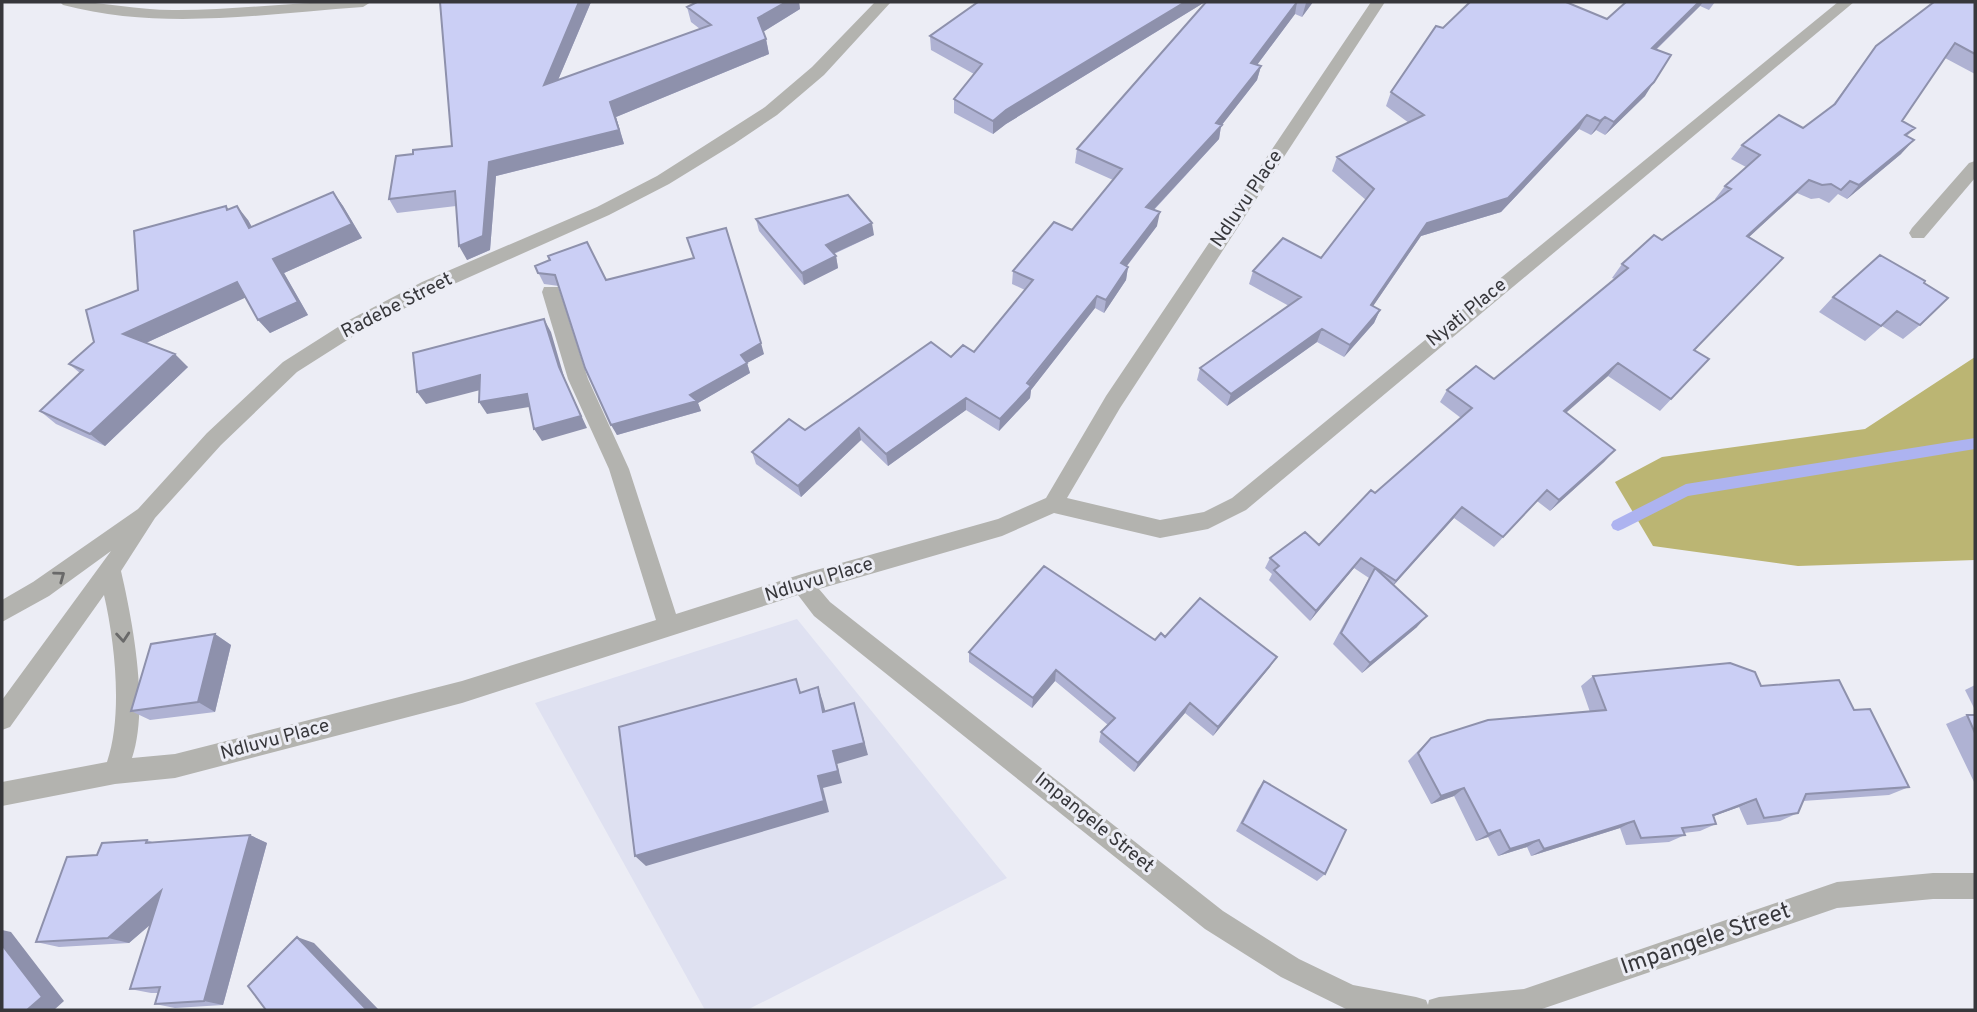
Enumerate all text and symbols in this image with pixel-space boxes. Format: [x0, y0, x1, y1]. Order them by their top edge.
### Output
street label: Ndluvu Place [1206, 146, 1288, 252]
street label: Radebe Street [337, 268, 457, 344]
street label: Nyati Place [1422, 273, 1512, 353]
street label: Ndluvu Place [762, 552, 876, 608]
one-way arrow [52, 571, 65, 584]
one-way arrow [115, 632, 130, 643]
street label: Ndluvu Place [218, 714, 332, 766]
street label: Impangele Street [1029, 768, 1159, 878]
street label: Impangele Street [1617, 897, 1795, 983]

